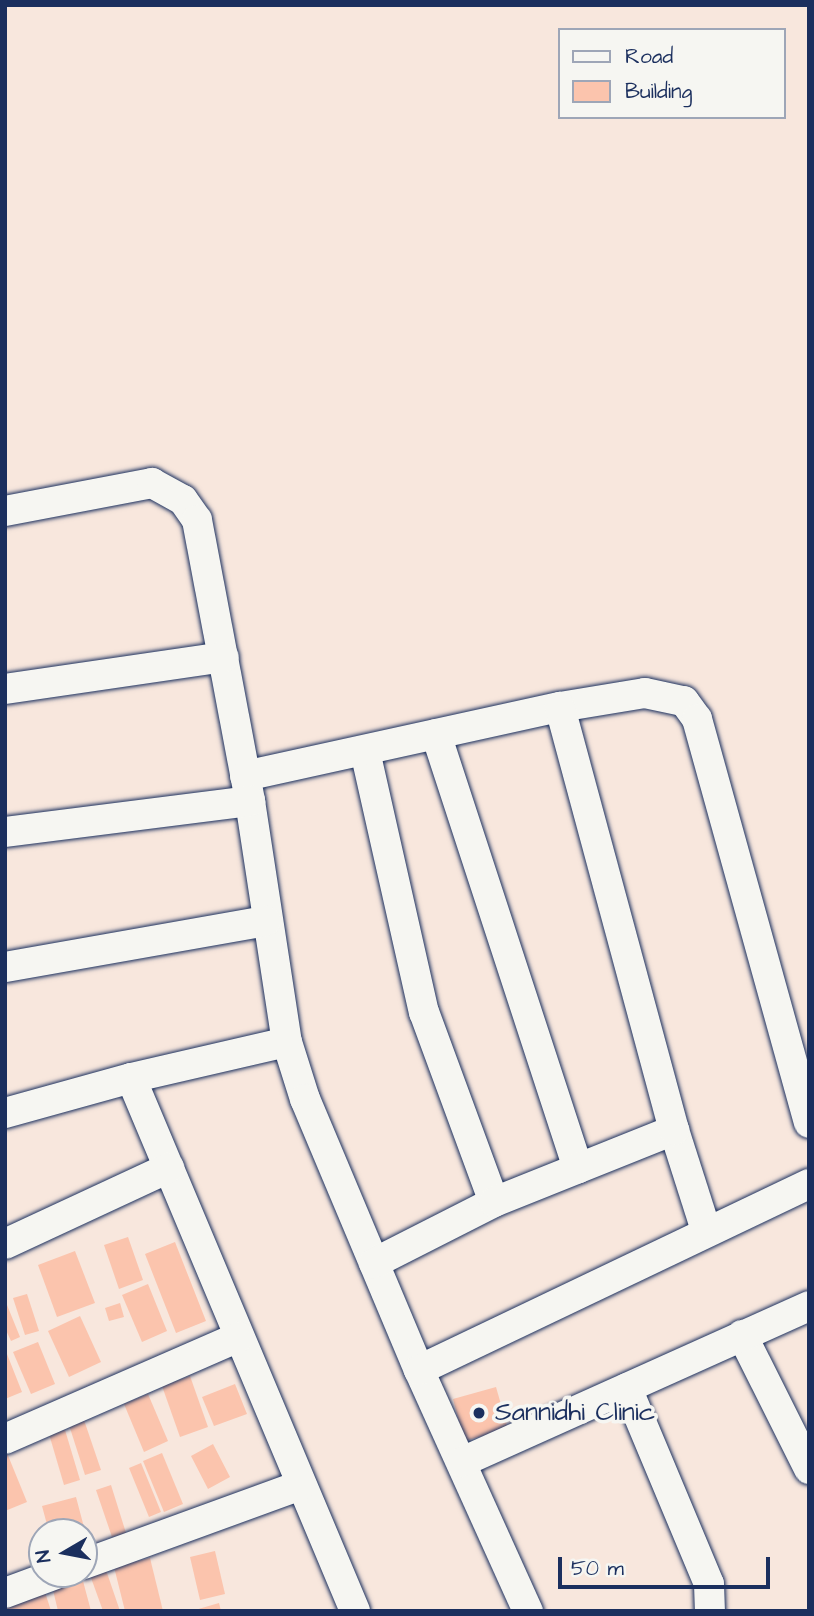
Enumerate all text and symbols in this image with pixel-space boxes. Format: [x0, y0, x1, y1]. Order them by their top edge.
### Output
legend [558, 28, 786, 119]
text: Road [625, 42, 673, 71]
text: Building [625, 77, 692, 106]
place label: Sannidhi Clinic [495, 1397, 655, 1429]
marker: Sannidhi Clinic [469, 1403, 489, 1423]
north arrow [28, 1518, 98, 1588]
scale bar [562, 1542, 774, 1586]
text: N [29, 1548, 58, 1565]
text: 50 m [571, 1554, 624, 1583]

